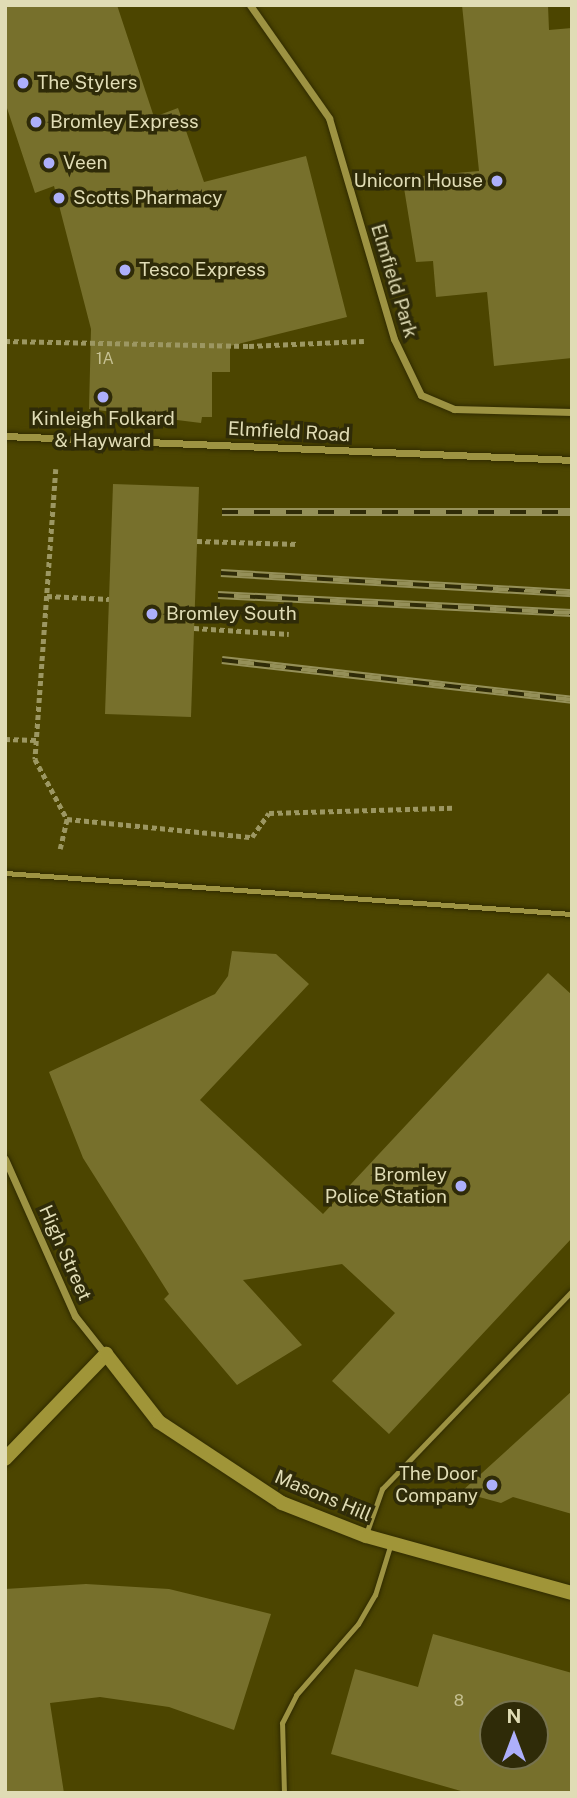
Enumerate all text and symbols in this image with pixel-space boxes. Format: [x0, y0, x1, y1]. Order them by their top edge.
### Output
place label: The Stylers [37, 72, 138, 94]
marker: The Stylers [15, 75, 31, 91]
place label: Bromley Express [50, 111, 199, 133]
marker: Bromley Express [28, 114, 44, 130]
place label: Veen [63, 152, 107, 174]
marker: Veen [41, 155, 57, 171]
place label: Unicorn House [353, 170, 483, 192]
marker: Unicorn House [489, 173, 505, 189]
place label: Scotts Pharmacy [73, 187, 223, 209]
marker: Scotts Pharmacy [51, 190, 67, 206]
street label: Elmfield Park [366, 221, 422, 341]
place label: Tesco Express [139, 259, 266, 281]
marker: Tesco Express [117, 262, 133, 278]
house number: 1A [96, 349, 114, 369]
marker: Kinleigh Folkard & Hayward [95, 389, 111, 405]
place label: Kinleigh Folkard & Hayward [31, 408, 175, 452]
street label: Elmfield Road [227, 417, 351, 447]
place label: Bromley South [166, 603, 297, 625]
marker: Bromley South [144, 606, 160, 622]
place label: Bromley Police Station [325, 1164, 447, 1208]
marker: Bromley Police Station [453, 1178, 469, 1194]
street label: High Street [34, 1202, 96, 1304]
place label: The Door Company [395, 1463, 478, 1507]
street label: Masons Hill [271, 1465, 375, 1527]
marker: The Door Company [484, 1477, 500, 1493]
house number: 8 [454, 1691, 464, 1711]
north arrow [479, 1700, 549, 1770]
text: N [507, 1705, 521, 1727]

